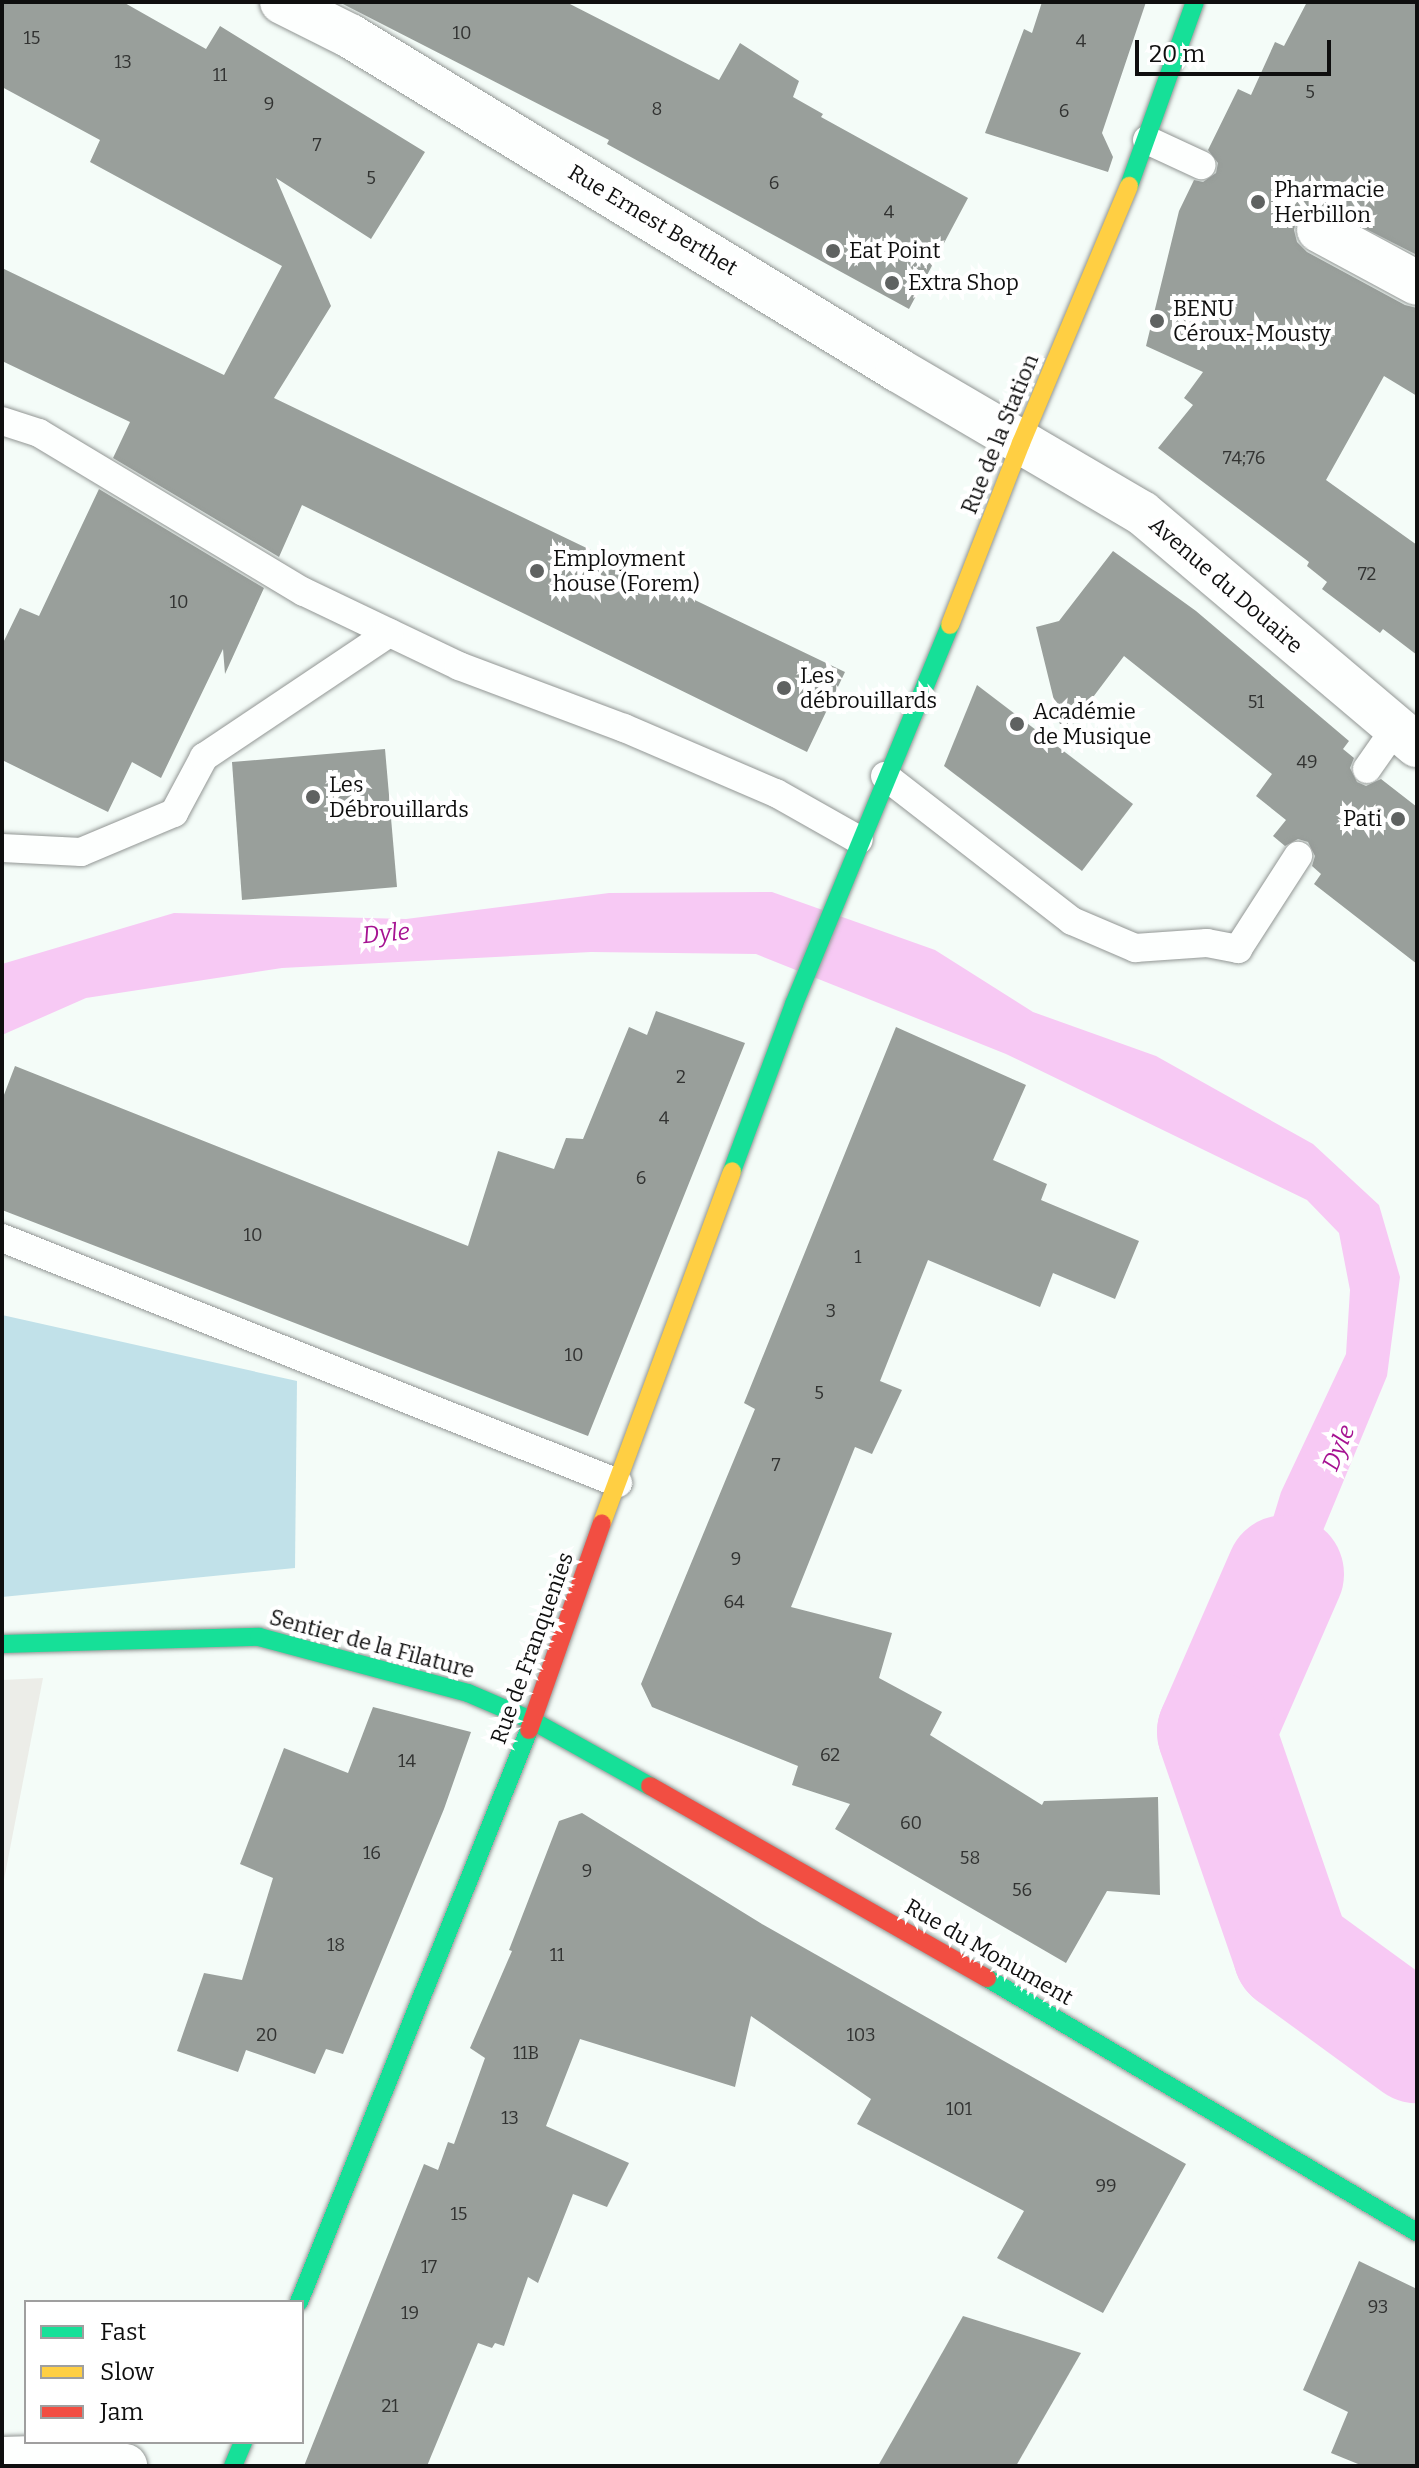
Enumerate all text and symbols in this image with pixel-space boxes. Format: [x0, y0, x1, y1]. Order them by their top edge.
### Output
house number: 10 [453, 22, 471, 44]
scale bar [1139, 24, 1335, 74]
house number: 15 [24, 27, 40, 49]
house number: 4 [1076, 30, 1086, 52]
text: 20 m [1149, 40, 1205, 68]
house number: 13 [114, 51, 132, 73]
house number: 11 [213, 64, 227, 86]
house number: 5 [1305, 81, 1315, 103]
house number: 9 [264, 93, 274, 115]
house number: 8 [652, 98, 662, 120]
house number: 6 [1059, 100, 1069, 122]
house number: 7 [312, 134, 322, 156]
street label: Rue Ernest Berthet [563, 159, 743, 281]
house number: 5 [366, 167, 376, 189]
house number: 6 [769, 172, 779, 194]
place label: Pharmacie Herbillon [1274, 176, 1385, 228]
marker: Pharmacie Herbillon [1249, 193, 1267, 211]
house number: 4 [884, 201, 894, 223]
place label: Eat Point [849, 238, 940, 264]
marker: Eat Point [824, 242, 842, 260]
place label: Extra Shop [908, 270, 1019, 296]
marker: Extra Shop [883, 274, 901, 292]
place label: BENU Céroux-Mousty [1173, 295, 1331, 346]
marker: BENU Céroux-Mousty [1148, 312, 1166, 330]
street label: Rue de la Station [956, 350, 1044, 518]
house number: 74;76 [1223, 447, 1265, 469]
street label: Avenue du Douaire [1144, 511, 1308, 659]
place label: Employment house (Forem) [553, 545, 700, 596]
marker: Employment house (Forem) [528, 562, 546, 580]
house number: 72 [1358, 563, 1376, 585]
house number: 10 [170, 591, 188, 613]
place label: Les débrouillards [800, 662, 937, 714]
marker: Les débrouillards [775, 679, 793, 697]
house number: 51 [1248, 691, 1264, 713]
place label: Académie de Musique [1033, 698, 1151, 750]
marker: Académie de Musique [1008, 715, 1026, 733]
house number: 49 [1296, 751, 1318, 773]
place label: Les Débrouillards [329, 771, 469, 822]
marker: Les Débrouillards [304, 788, 322, 806]
place label: Pati [1343, 806, 1382, 832]
marker: Pati [1389, 810, 1407, 828]
water label: Dyle [361, 918, 411, 950]
house number: 2 [676, 1066, 686, 1088]
house number: 4 [659, 1107, 669, 1129]
house number: 6 [636, 1167, 646, 1189]
house number: 10 [244, 1224, 262, 1246]
house number: 1 [854, 1246, 862, 1268]
house number: 3 [826, 1300, 836, 1322]
house number: 10 [565, 1344, 583, 1366]
house number: 5 [814, 1382, 824, 1404]
water label: Dyle [1316, 1421, 1362, 1475]
house number: 7 [771, 1454, 781, 1476]
house number: 9 [731, 1548, 741, 1570]
street label: Rue de Franquenies [485, 1549, 579, 1747]
house number: 64 [723, 1591, 745, 1613]
street label: Sentier de la Filature [267, 1604, 477, 1684]
house number: 62 [820, 1744, 840, 1766]
house number: 14 [398, 1750, 416, 1772]
house number: 60 [900, 1812, 922, 1834]
house number: 16 [363, 1842, 381, 1864]
house number: 58 [960, 1847, 980, 1869]
house number: 9 [582, 1860, 592, 1882]
house number: 56 [1012, 1879, 1032, 1901]
street label: Rue du Monument [900, 1893, 1078, 2011]
house number: 18 [327, 1934, 345, 1956]
house number: 11 [550, 1944, 564, 1966]
house number: 20 [256, 2024, 278, 2046]
house number: 103 [846, 2024, 876, 2046]
house number: 11B [513, 2042, 539, 2064]
house number: 101 [946, 2098, 972, 2120]
house number: 13 [501, 2107, 519, 2129]
house number: 99 [1095, 2175, 1117, 2197]
house number: 15 [451, 2203, 467, 2225]
house number: 17 [421, 2256, 437, 2278]
house number: 93 [1368, 2296, 1388, 2318]
legend [24, 2300, 304, 2444]
house number: 19 [401, 2302, 419, 2324]
text: Fast [100, 2318, 146, 2346]
text: Slow [100, 2358, 154, 2386]
house number: 21 [381, 2395, 399, 2417]
text: Jam [100, 2398, 143, 2426]

